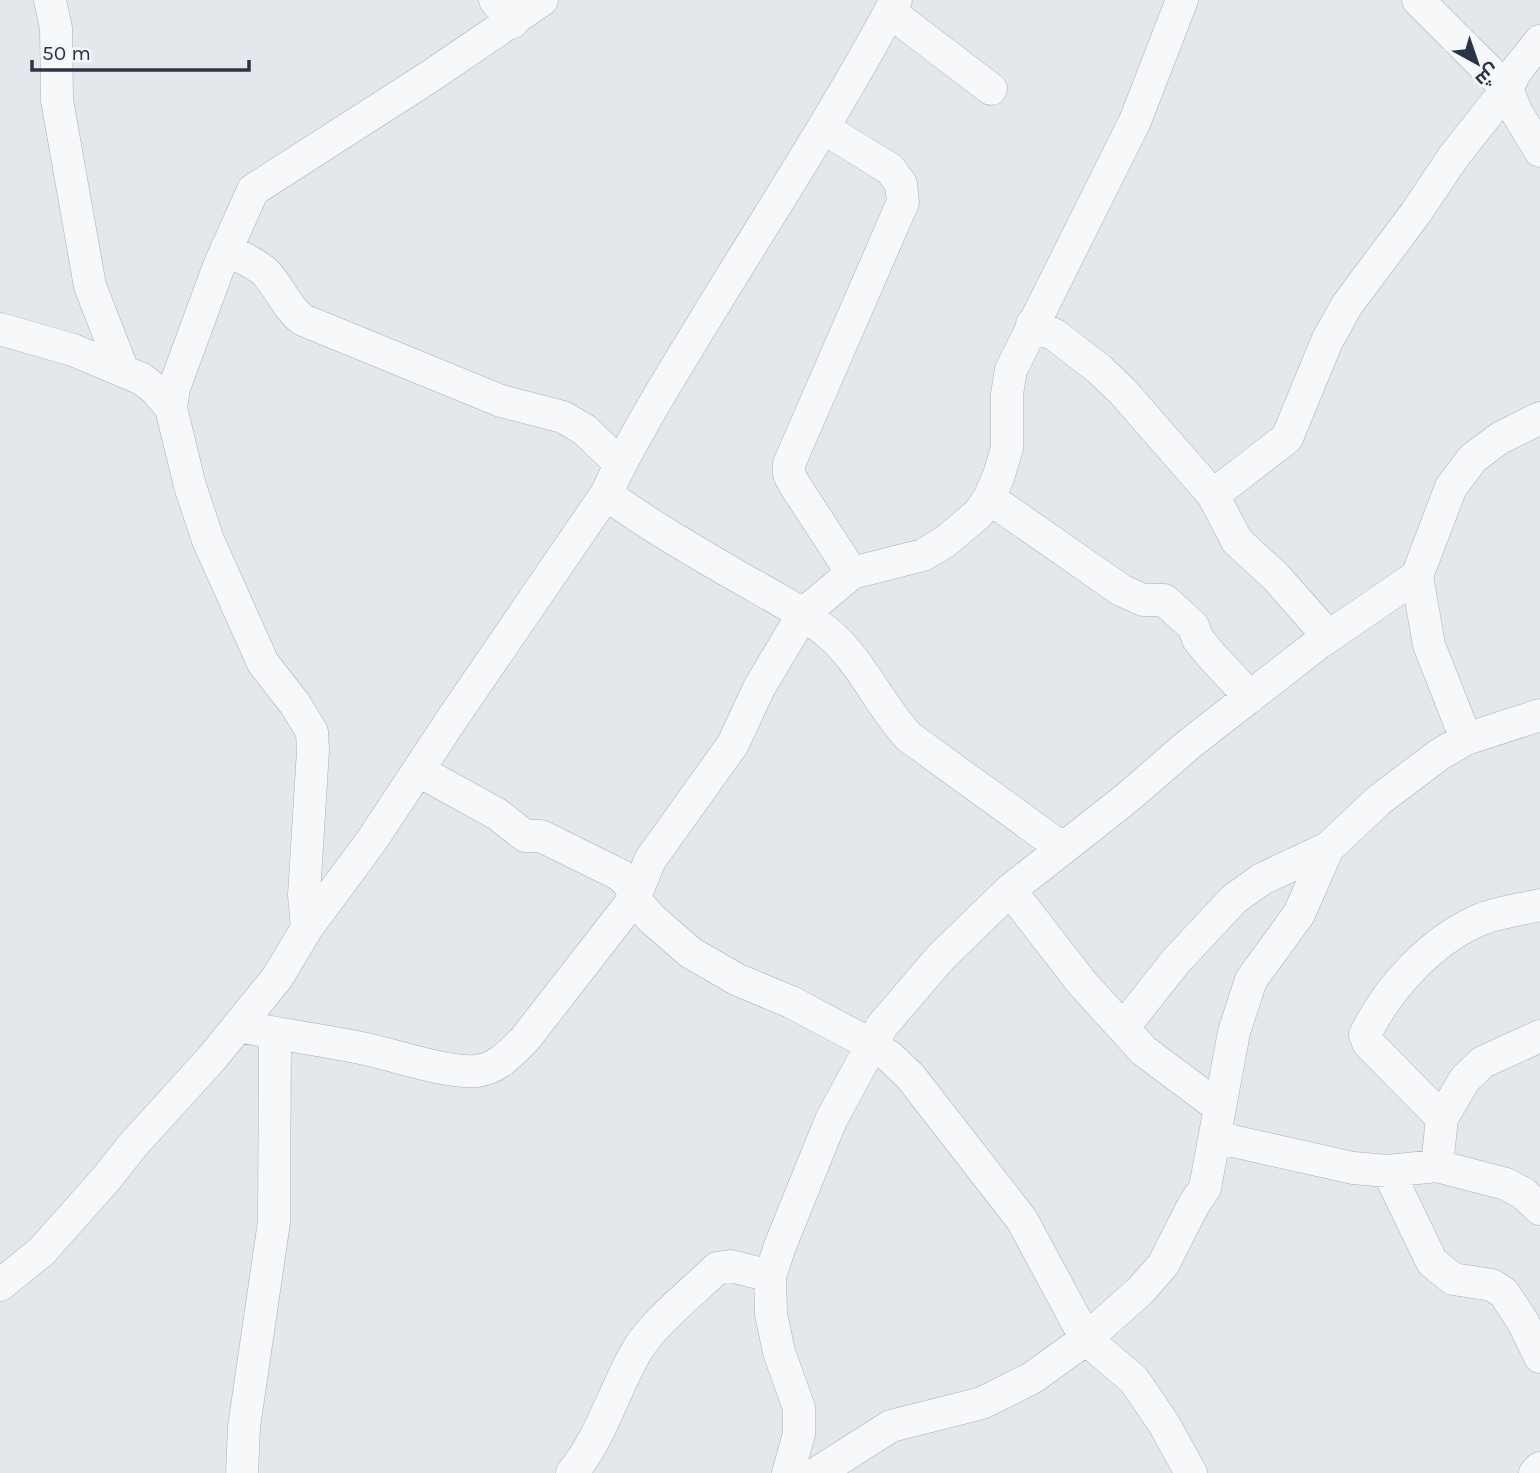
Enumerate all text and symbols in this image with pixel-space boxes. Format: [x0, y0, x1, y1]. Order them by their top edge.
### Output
scale bar [32, 28, 248, 72]
north arrow [1442, 28, 1512, 98]
text: 50 m [42, 41, 91, 65]
text: ش [1471, 59, 1504, 92]

